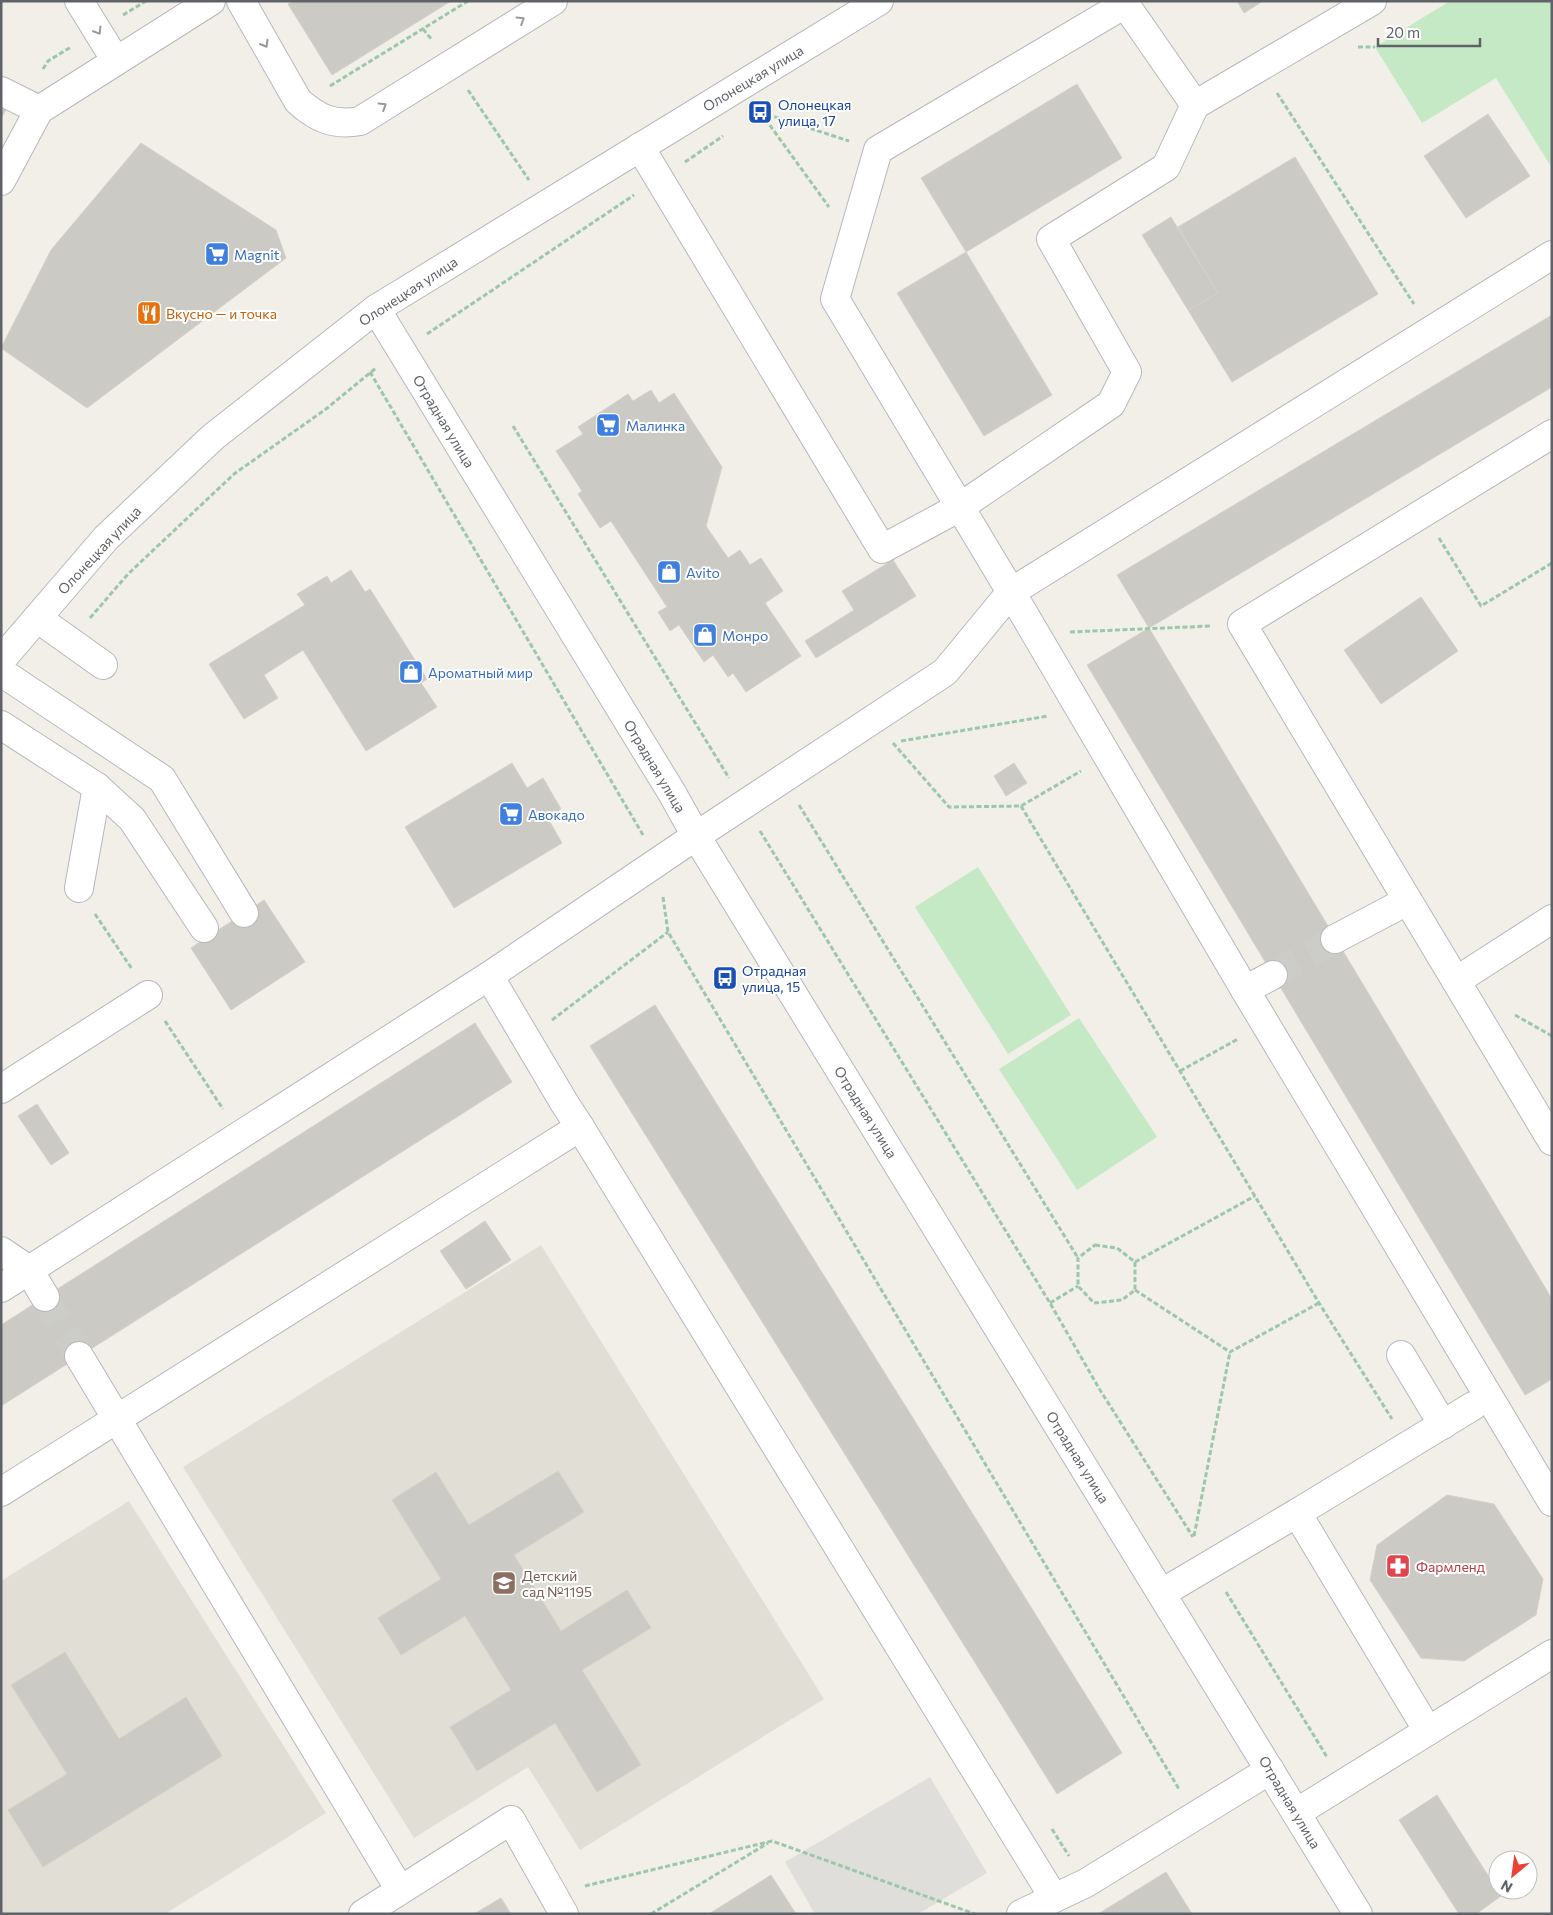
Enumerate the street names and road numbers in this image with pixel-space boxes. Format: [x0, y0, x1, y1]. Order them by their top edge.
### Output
street label: Олонецкая улица [700, 41, 806, 115]
street label: Олонецкая улица [355, 253, 461, 329]
street label: Отрадная улица [410, 372, 478, 470]
street label: Олонецкая улица [54, 502, 144, 598]
street label: Отрадная улица [621, 717, 689, 815]
street label: Отрадная улица [831, 1063, 901, 1161]
street label: Отрадная улица [1043, 1408, 1113, 1506]
street label: Отрадная улица [1256, 1753, 1324, 1851]

